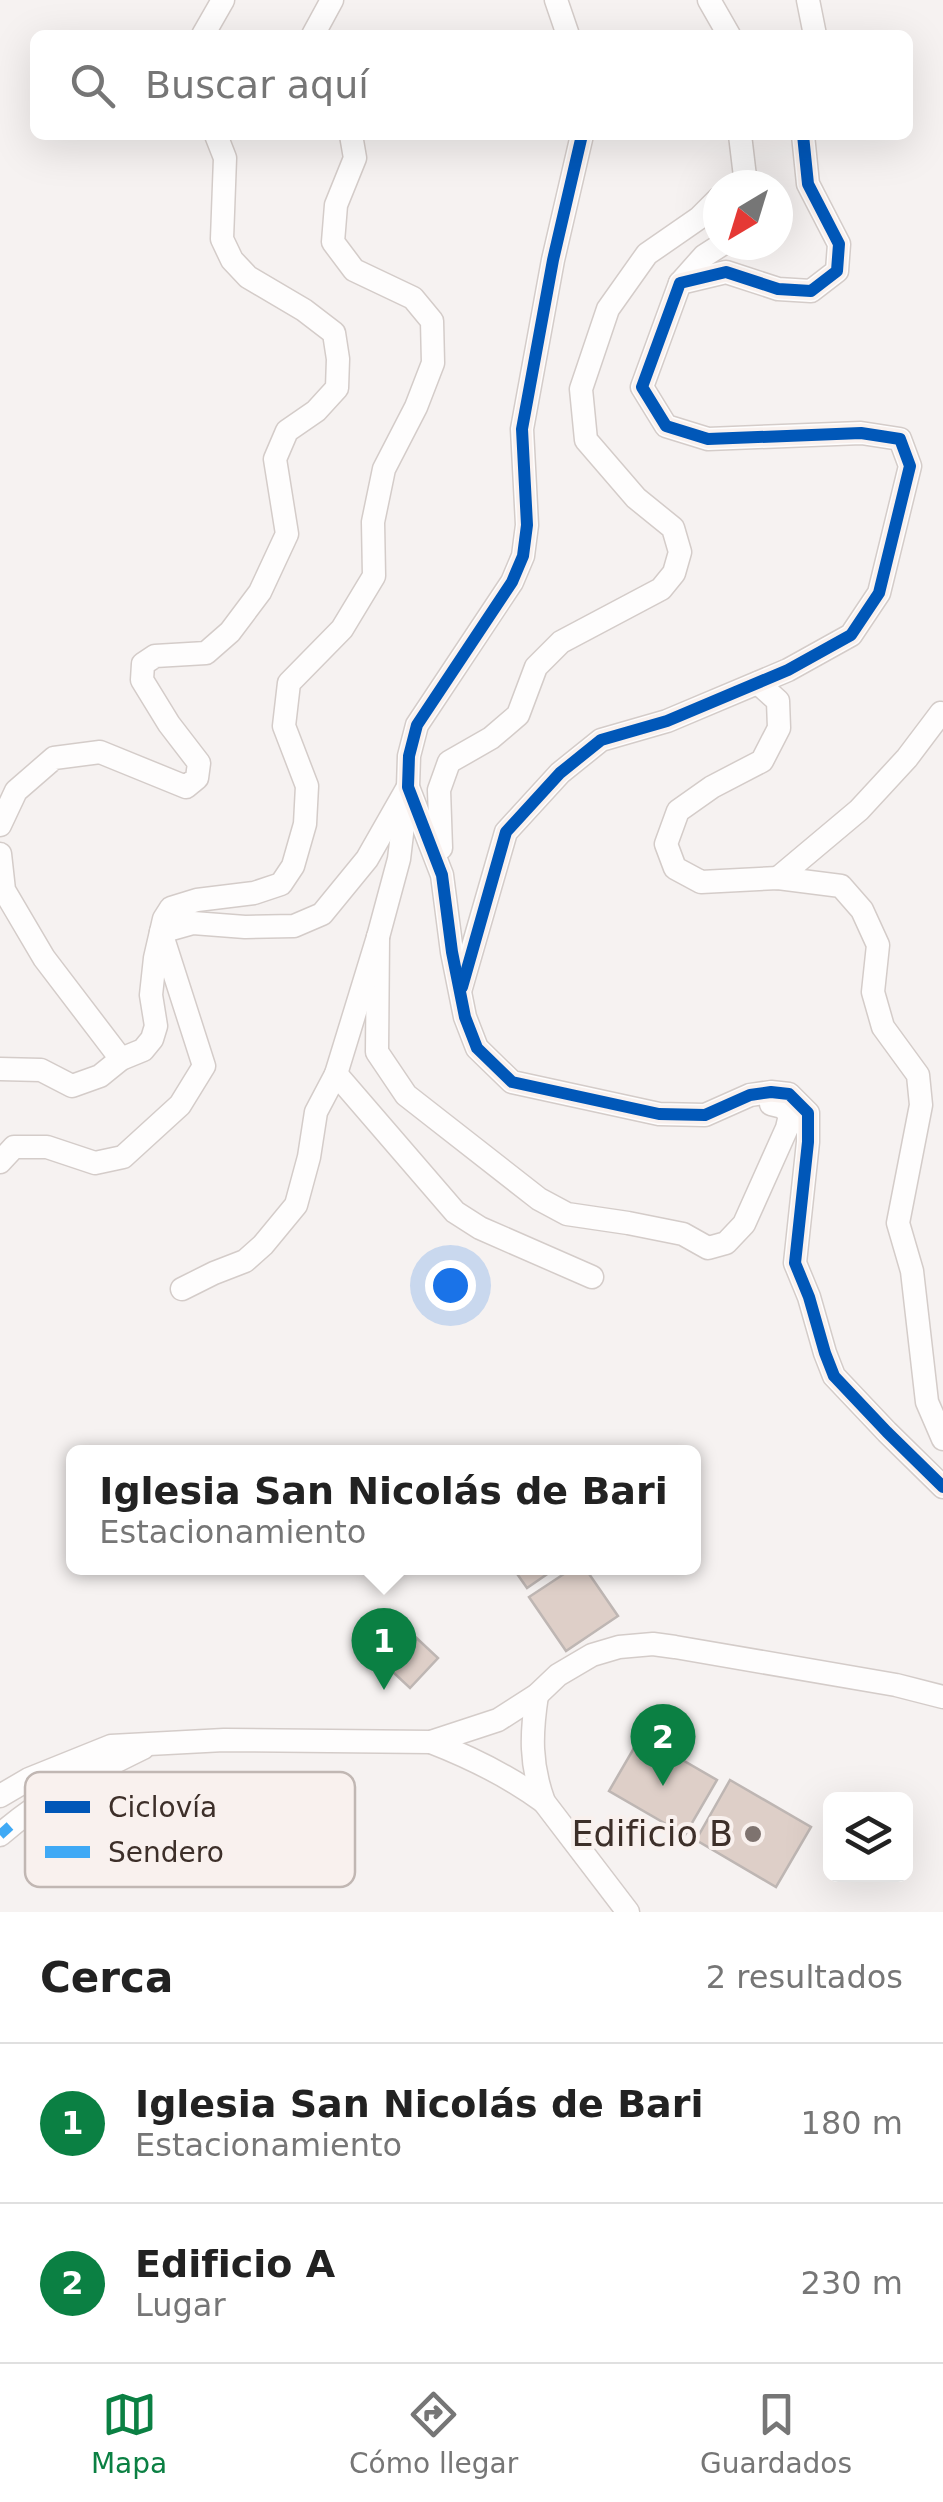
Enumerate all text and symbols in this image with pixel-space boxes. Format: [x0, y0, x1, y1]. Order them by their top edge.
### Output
search box [30, 30, 913, 140]
icon: search [65, 58, 120, 113]
text: Buscar aquí [145, 63, 369, 107]
north arrow [703, 170, 793, 260]
your location [425, 1260, 476, 1311]
popup [66, 1445, 701, 1575]
text: Iglesia San Nicolás de Bari [99, 1469, 668, 1513]
text: Estacionamiento [99, 1513, 366, 1551]
pin: 1 [352, 1608, 416, 1690]
pin: 2 [630, 1704, 696, 1786]
legend [25, 1772, 355, 1887]
text: Ciclovía [108, 1791, 217, 1824]
map controls [823, 1792, 913, 1882]
button: layers [823, 1792, 913, 1882]
place label: Edificio B [571, 1814, 733, 1854]
marker: Edificio B [742, 1823, 764, 1845]
text: Sendero [108, 1836, 224, 1869]
text: Cerca [40, 1953, 173, 2002]
text: 2 resultados [706, 1958, 903, 1996]
text: Iglesia San Nicolás de Bari [135, 2082, 704, 2126]
text: 1 [61, 2104, 84, 2142]
text: 180 m [801, 2104, 903, 2142]
text: Estacionamiento [135, 2126, 402, 2164]
text: Edificio A [135, 2242, 335, 2286]
text: 2 [61, 2264, 84, 2302]
text: 230 m [801, 2264, 903, 2302]
text: Lugar [135, 2286, 226, 2324]
tab: Mapa [91, 2387, 167, 2480]
tab: Cómo llegar [349, 2387, 518, 2480]
tab: Guardados [700, 2387, 852, 2480]

